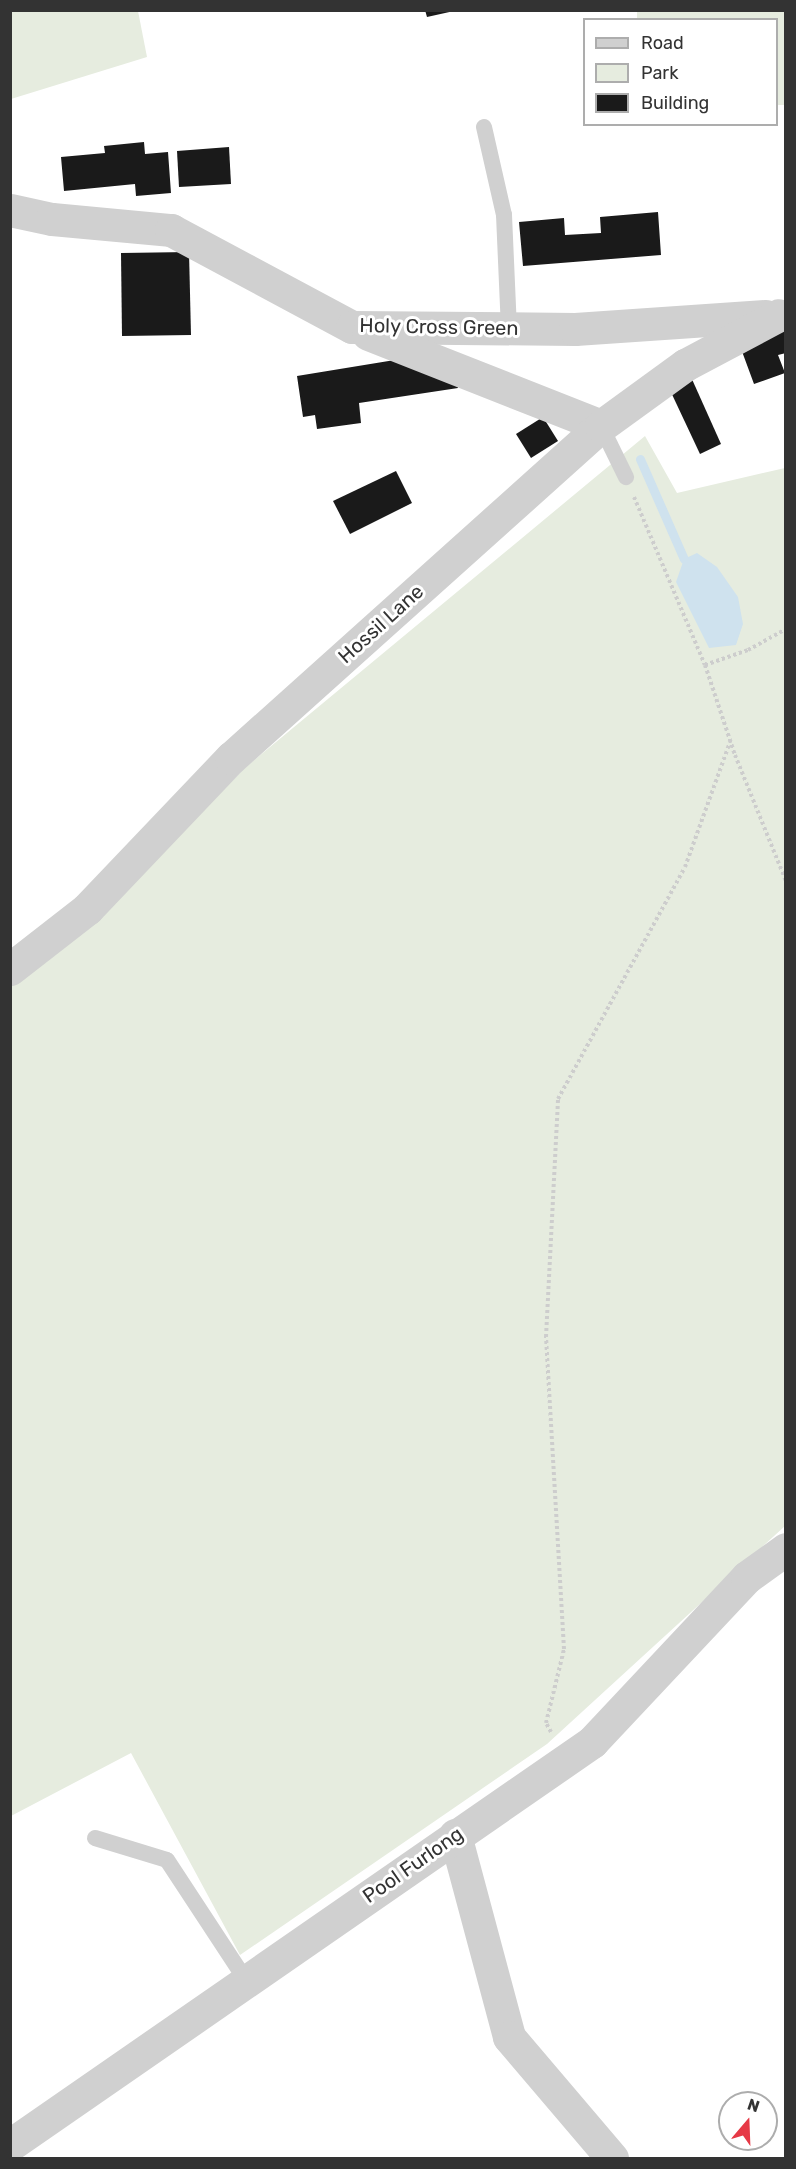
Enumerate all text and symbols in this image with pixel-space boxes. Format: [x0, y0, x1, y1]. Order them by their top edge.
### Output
legend [583, 18, 778, 126]
text: Road [641, 32, 684, 54]
text: Park [641, 62, 678, 84]
text: Building [641, 92, 709, 114]
street label: Holy Cross Green [359, 314, 519, 340]
street label: Hossil Lane [333, 579, 429, 669]
street label: Pool Furlong [358, 1822, 468, 1908]
north arrow [718, 2091, 778, 2151]
text: N [745, 2095, 762, 2116]

